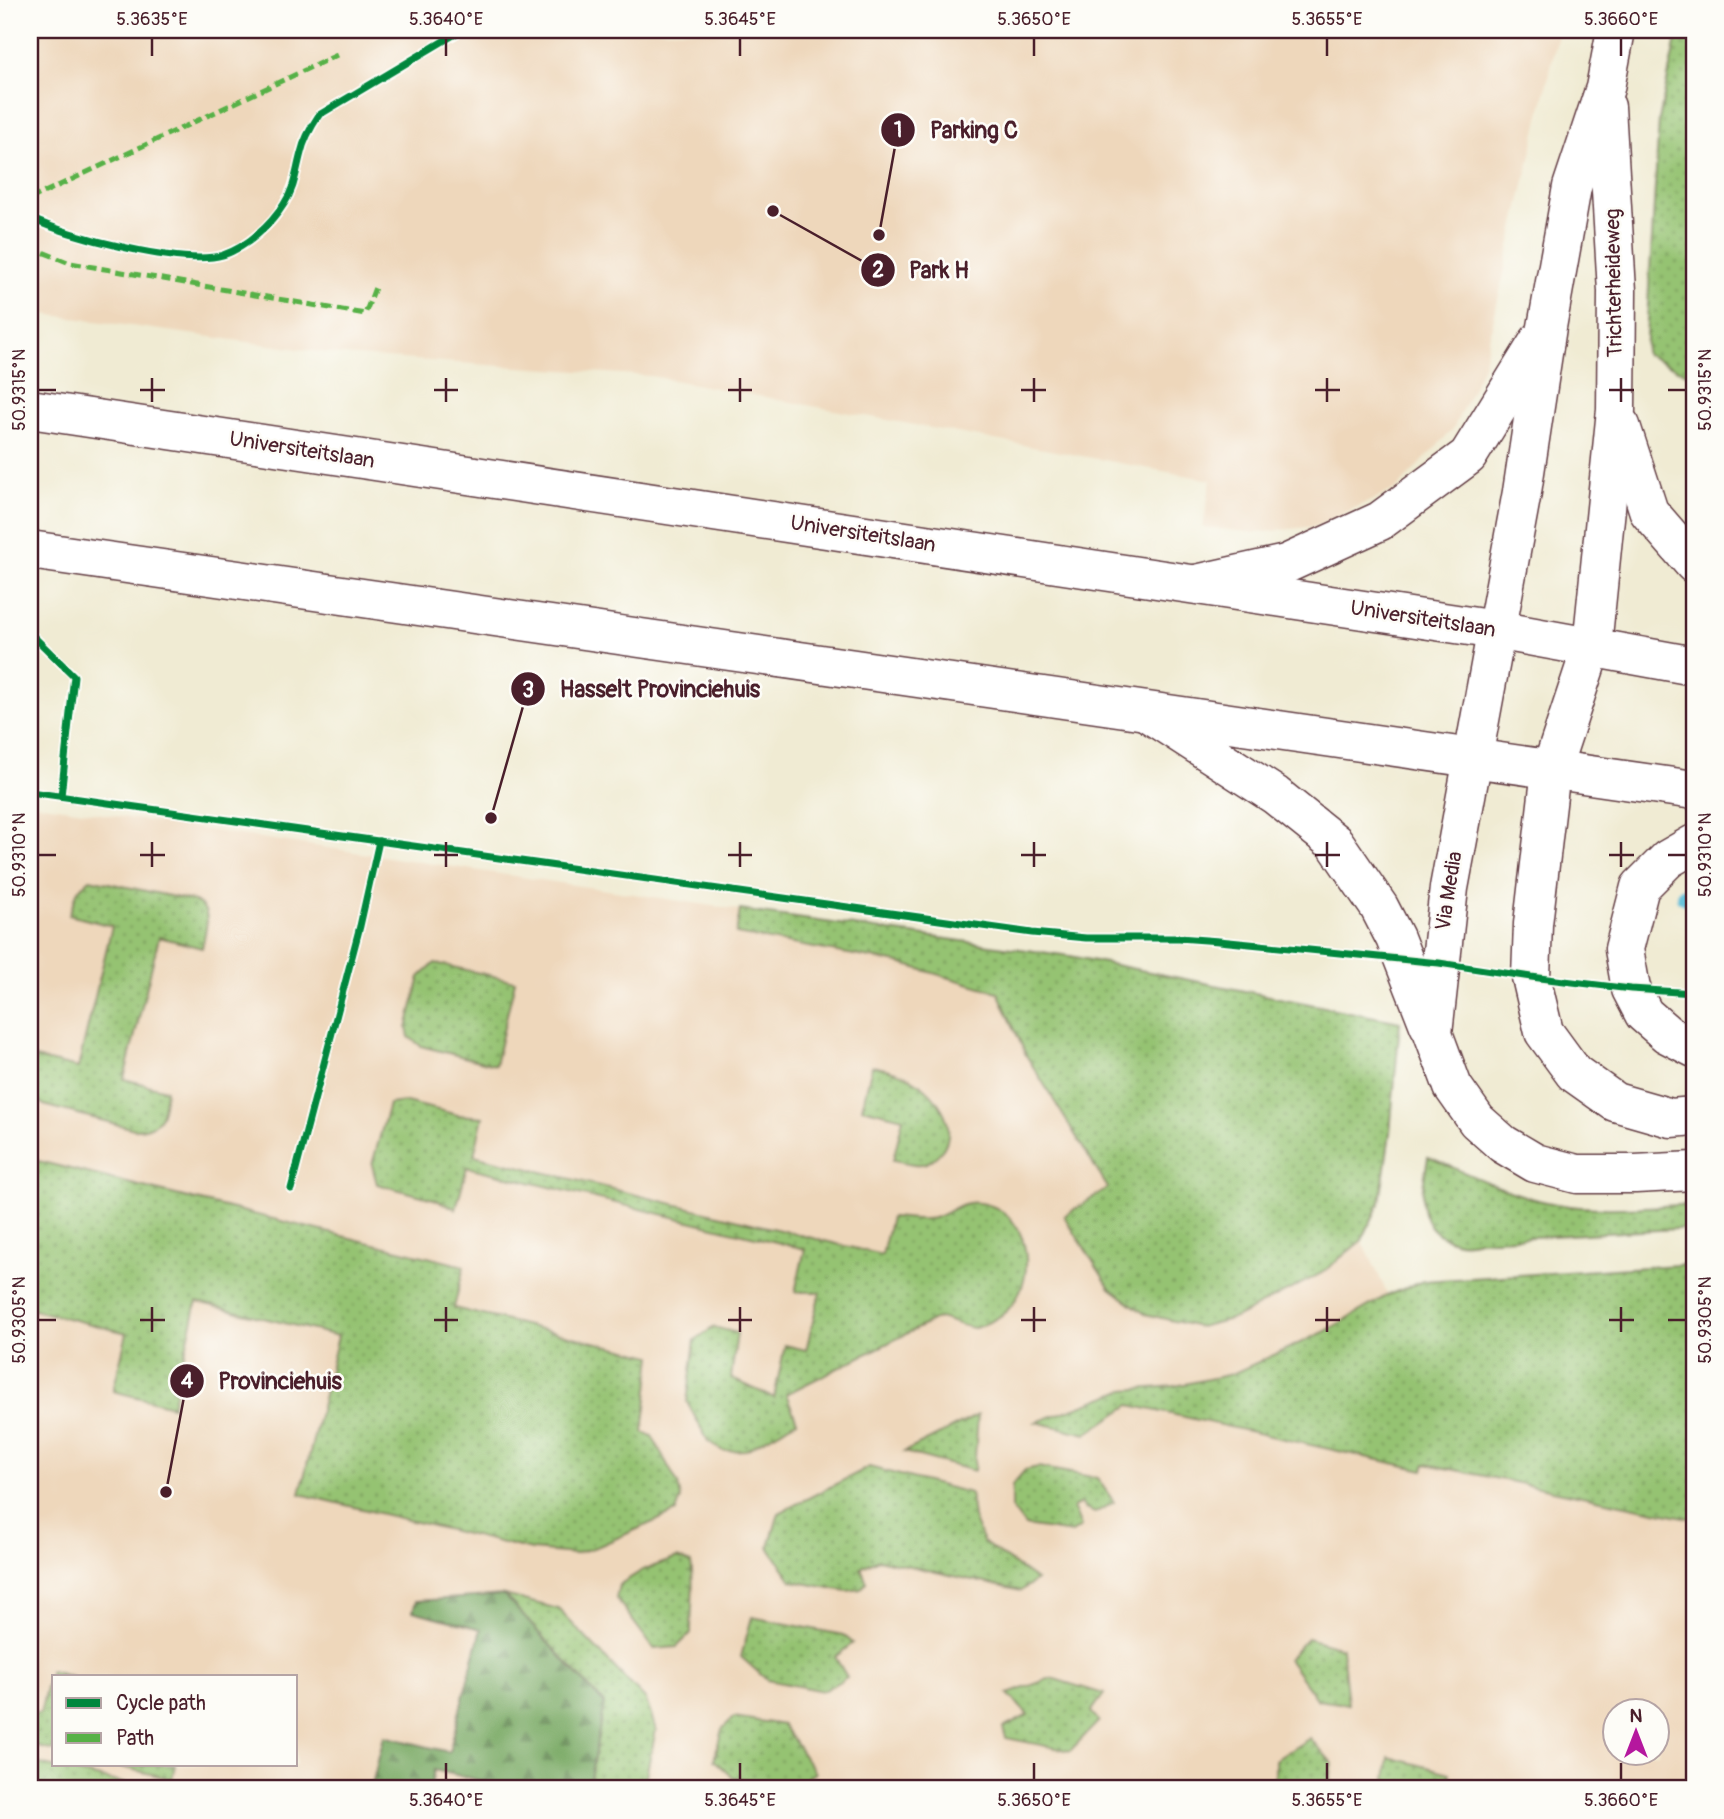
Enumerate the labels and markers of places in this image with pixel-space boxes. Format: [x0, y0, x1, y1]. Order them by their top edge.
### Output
callout: Parking C [881, 108, 1032, 152]
callout: Park H [860, 248, 983, 292]
callout: Hasselt Provinciehuis [511, 667, 774, 711]
callout: Provinciehuis [169, 1359, 356, 1403]

